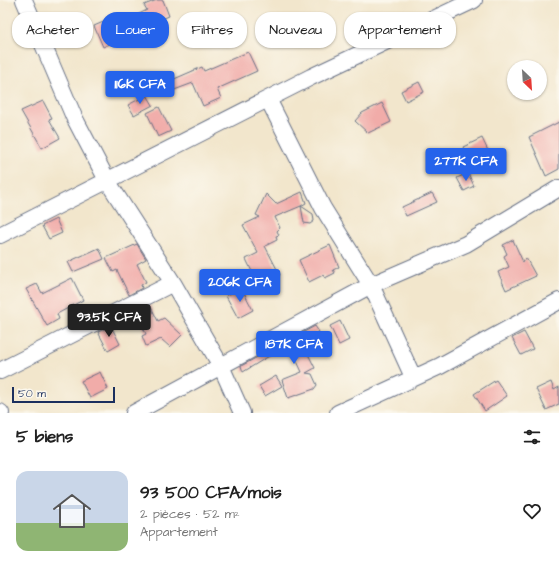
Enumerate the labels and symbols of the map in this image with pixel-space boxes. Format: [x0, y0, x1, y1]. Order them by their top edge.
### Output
north arrow [507, 60, 547, 100]
pin: 116K CFA [99, 71, 181, 105]
pin: 277K CFA [425, 148, 507, 182]
pin: 206K CFA [199, 269, 281, 303]
pin: 93.5K CFA [63, 304, 155, 338]
pin: 187K CFA [253, 331, 335, 365]
scale bar [12, 385, 115, 404]

